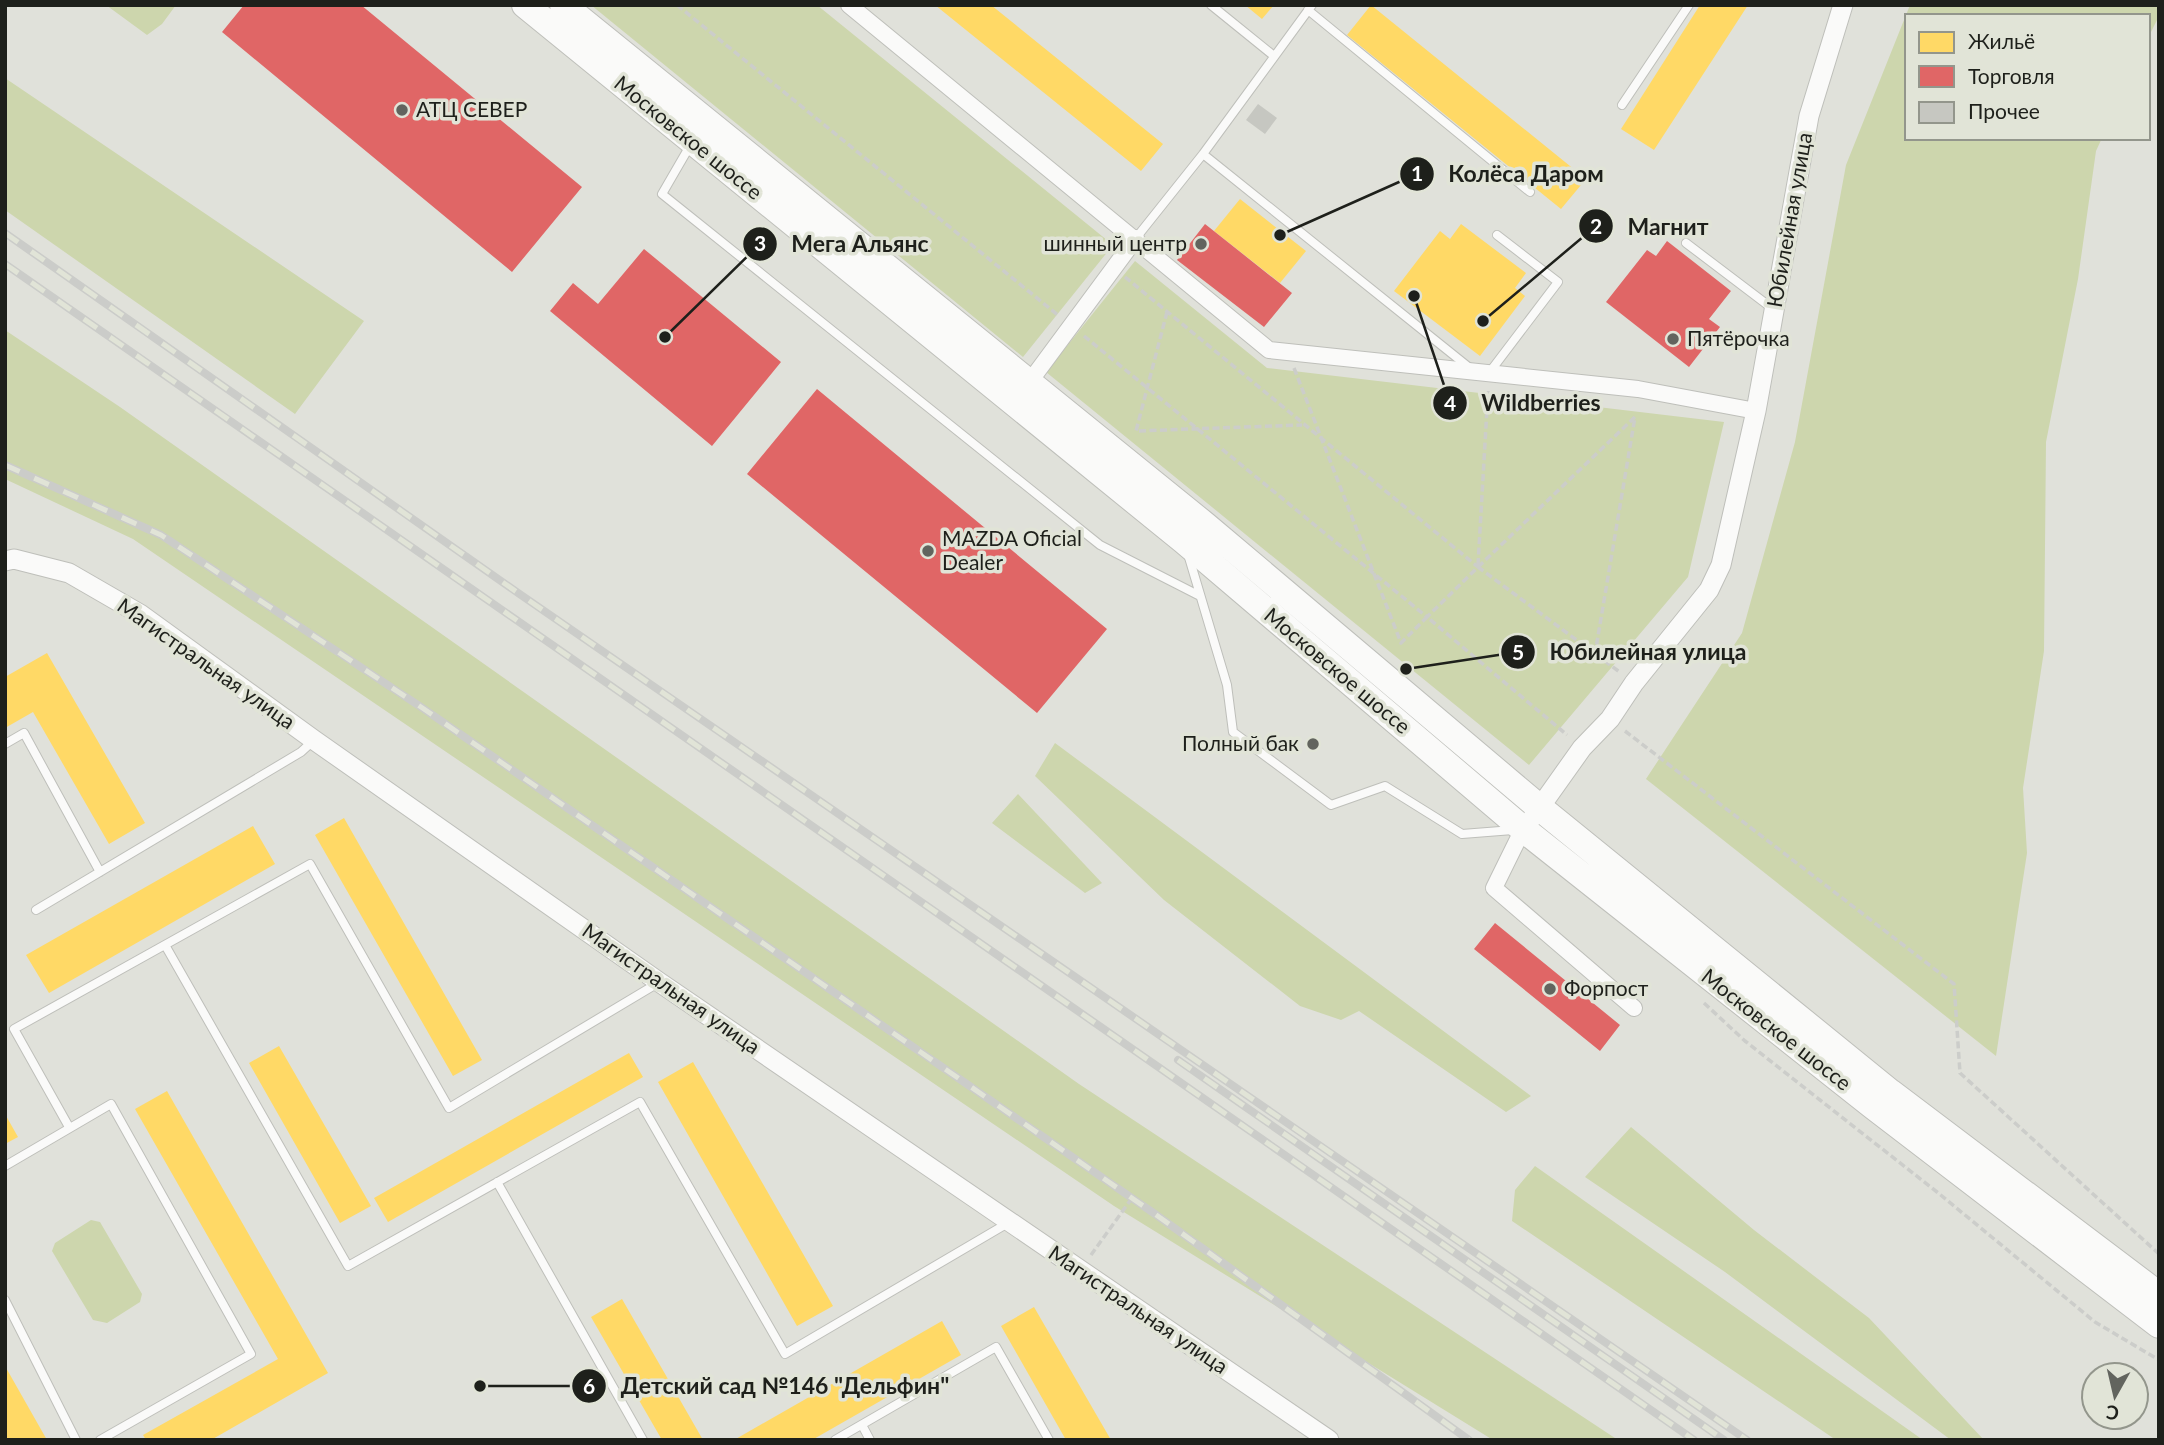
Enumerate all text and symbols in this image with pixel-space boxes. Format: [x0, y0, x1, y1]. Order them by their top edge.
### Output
legend [1905, 14, 2150, 140]
text: Жильё [1968, 28, 2035, 53]
text: Торговля [1968, 63, 2055, 88]
street label: Московское шоссе [610, 70, 768, 204]
place label: АТЦ СЕВЕР [416, 96, 527, 121]
text: Прочее [1968, 98, 2040, 123]
marker: АТЦ СЕВЕР [394, 102, 410, 118]
street label: Юбилейная улица [1761, 130, 1816, 309]
callout: Колёса Даром [1400, 152, 1618, 196]
text: Колёса Даром [1448, 159, 1604, 187]
text: 1 [1411, 160, 1423, 185]
callout: Магнит [1578, 204, 1722, 248]
text: Магнит [1627, 212, 1709, 240]
text: 2 [1590, 213, 1602, 238]
callout: Мега Альянс [743, 222, 943, 266]
text: Мега Альянс [791, 229, 929, 257]
text: 3 [754, 230, 766, 255]
place label: шинный центр [1044, 230, 1187, 255]
marker: шинный центр [1193, 236, 1209, 252]
place label: Пятёрочка [1687, 325, 1790, 350]
marker: Пятёрочка [1665, 331, 1681, 347]
callout: Wildberries [1433, 381, 1615, 425]
text: Wildberries [1481, 388, 1601, 416]
text: 4 [1444, 390, 1456, 415]
place label: MAZDA Oficial Dealer [942, 525, 1082, 574]
marker: MAZDA Oficial Dealer [920, 543, 936, 559]
street label: Магистральная улица [113, 592, 300, 734]
street label: Московское шоссе [1260, 602, 1416, 738]
callout: Юбилейная улица [1500, 630, 1760, 674]
text: Юбилейная улица [1549, 637, 1747, 665]
text: 5 [1512, 639, 1524, 664]
place label: Полный бак [1182, 730, 1299, 755]
marker: Полный бак [1305, 736, 1321, 752]
street label: Магистральная улица [578, 917, 765, 1059]
street label: Московское шоссе [1697, 963, 1857, 1095]
place label: Форпост [1564, 975, 1649, 1000]
marker: Форпост [1542, 981, 1558, 997]
street label: Магистральная улица [1044, 1239, 1233, 1378]
north arrow [2080, 1361, 2150, 1431]
callout: Детский сад №146 "Дельфин" [572, 1364, 963, 1408]
text: Детский сад №146 "Дельфин" [621, 1371, 949, 1399]
text: 6 [583, 1373, 595, 1398]
text: С [2104, 1401, 2120, 1426]

